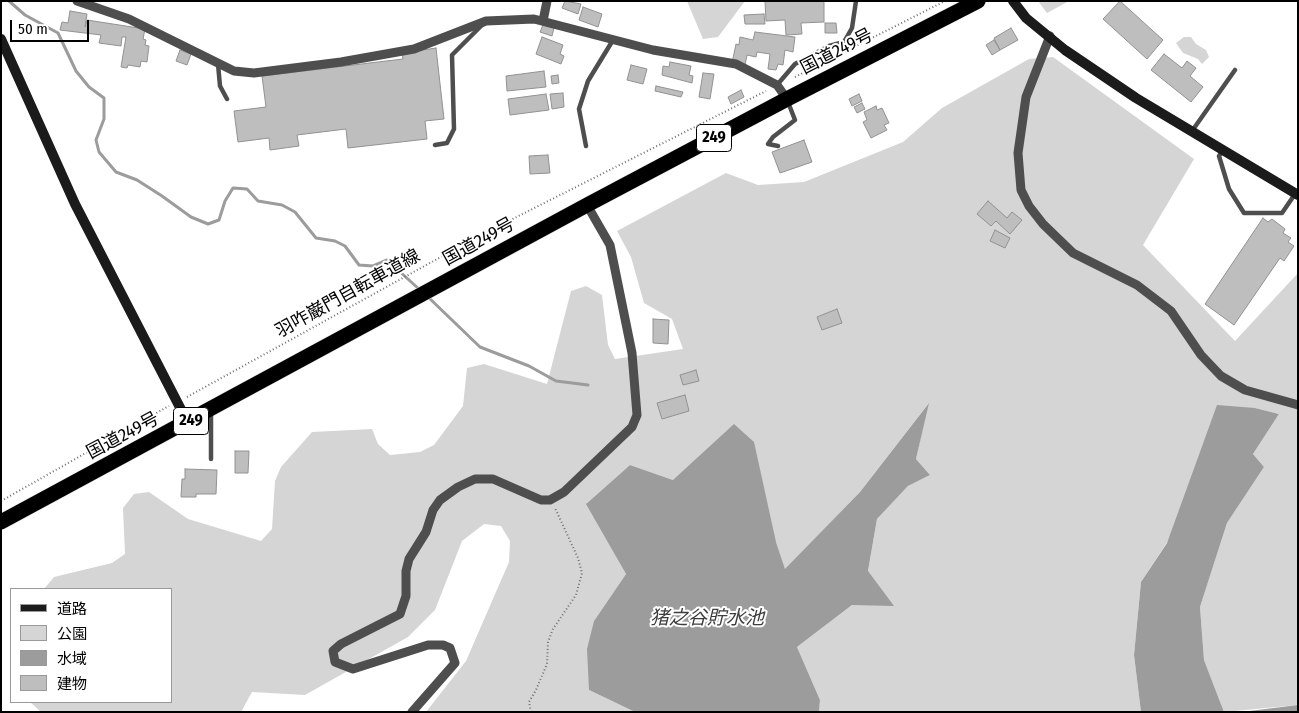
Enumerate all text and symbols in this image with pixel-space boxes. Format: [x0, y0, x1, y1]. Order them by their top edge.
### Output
scale bar [12, 10, 91, 42]
text: 50 m [18, 20, 48, 38]
street label: 国道249号 [797, 25, 877, 79]
road number: 249 [696, 125, 732, 152]
street label: 国道249号 [439, 213, 519, 271]
street label: 羽咋巌門自転車道線 [272, 245, 424, 343]
street label: 国道249号 [83, 408, 163, 464]
road number: 249 [174, 408, 208, 434]
legend [10, 588, 172, 703]
text: 道路 [57, 600, 87, 618]
water label: 猪之谷貯水池 [650, 608, 764, 630]
text: 公園 [57, 625, 87, 643]
text: 水域 [57, 650, 87, 668]
text: 建物 [57, 675, 87, 693]

